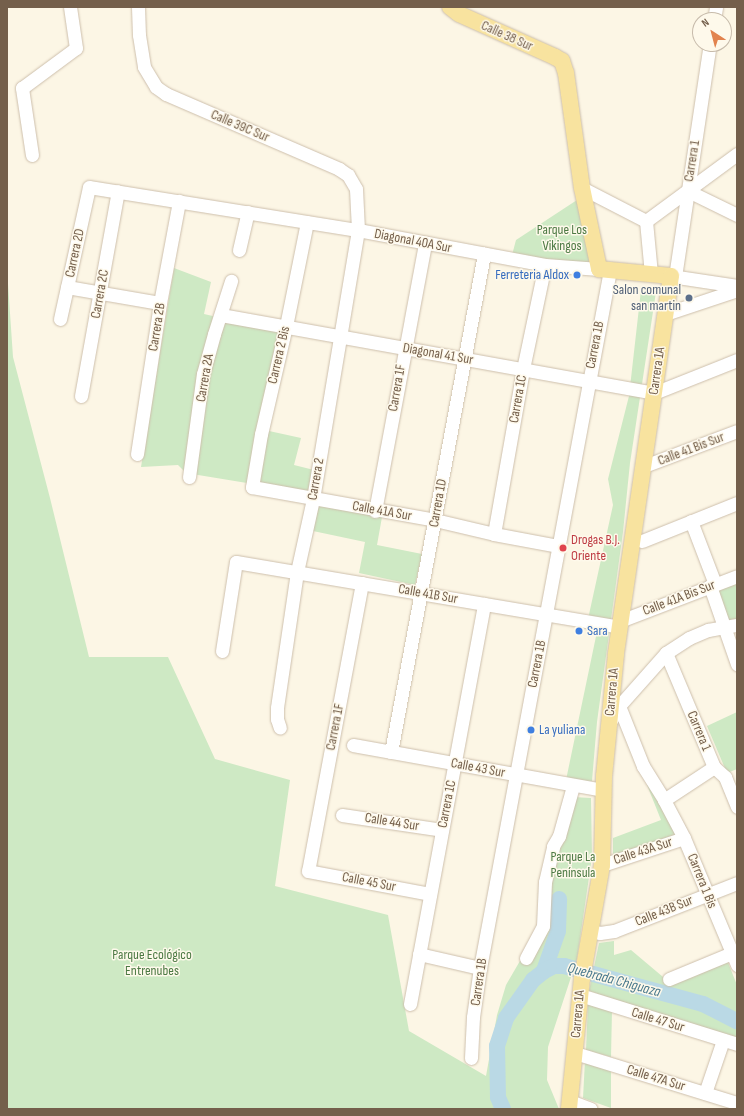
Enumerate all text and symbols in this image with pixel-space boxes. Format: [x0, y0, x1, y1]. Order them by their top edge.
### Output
north arrow [692, 12, 732, 52]
text: N [699, 16, 711, 30]
street label: Calle 38 Sur [478, 17, 536, 55]
street label: Calle 39C Sur [208, 106, 272, 146]
street label: Carrera 1 [680, 139, 704, 183]
park label: Parque Los Vikingos [537, 222, 587, 254]
street label: Diagonal 40A Sur [373, 225, 453, 257]
street label: Carrera 2D [62, 227, 88, 279]
place label: Ferreteria Aldox [495, 267, 569, 283]
street label: Carrera 2C [87, 268, 113, 320]
marker: Ferreteria Aldox [572, 270, 582, 280]
place label: Salon comunal san martin [613, 282, 681, 314]
marker: Salon comunal san martin [684, 293, 694, 303]
street label: Carrera 2B [145, 302, 169, 352]
street label: Carrera 1B [582, 320, 608, 370]
street label: Carrera 2 Bis [264, 325, 294, 385]
street label: Diagonal 41 Sur [401, 340, 475, 368]
street label: Carrera 1A [645, 346, 669, 396]
street label: Carrera 2A [193, 353, 217, 403]
street label: Carrera 1F [385, 363, 409, 413]
street label: Carrera 1C [506, 374, 530, 424]
street label: Calle 41 Bis Sur [655, 429, 727, 469]
street label: Carrera 2 [304, 457, 328, 501]
street label: Carrera 1D [426, 478, 450, 528]
street label: Calle 41A Sur [351, 498, 413, 524]
place label: Drogas B.J. Oriente [571, 532, 620, 564]
marker: Drogas B.J. Oriente [558, 543, 568, 553]
street label: Calle 41A Bis Sur [640, 577, 718, 619]
street label: Calle 41B Sur [397, 580, 459, 608]
place label: Sara [587, 623, 608, 639]
marker: Sara [574, 626, 584, 636]
street label: Carrera 1B [524, 639, 550, 689]
street label: Carrera 1A [602, 667, 622, 717]
street label: Carrera 1F [322, 702, 348, 752]
street label: Carrera 1 [683, 709, 715, 753]
place label: La yuliana [539, 722, 585, 738]
marker: La yuliana [526, 725, 536, 735]
street label: Calle 43 Sur [449, 755, 507, 781]
street label: Carrera 1C [434, 779, 460, 829]
street label: Calle 44 Sur [364, 809, 420, 835]
street label: Calle 43A Sur [611, 834, 675, 868]
park label: Parque La Península [550, 849, 596, 882]
street label: Carrera 1 Bis [683, 851, 721, 911]
street label: Calle 45 Sur [341, 869, 397, 895]
street label: Calle 43B Sur [633, 892, 695, 930]
park label: Parque Ecológico Entrenubes [112, 947, 192, 980]
street label: Carrera 1B [467, 957, 491, 1007]
water label: Quebrada Chiguaza [566, 959, 662, 1001]
street label: Carrera 1A [568, 989, 588, 1039]
street label: Calle 47 Sur [630, 1004, 686, 1036]
street label: Calle 47A Sur [625, 1061, 687, 1095]

